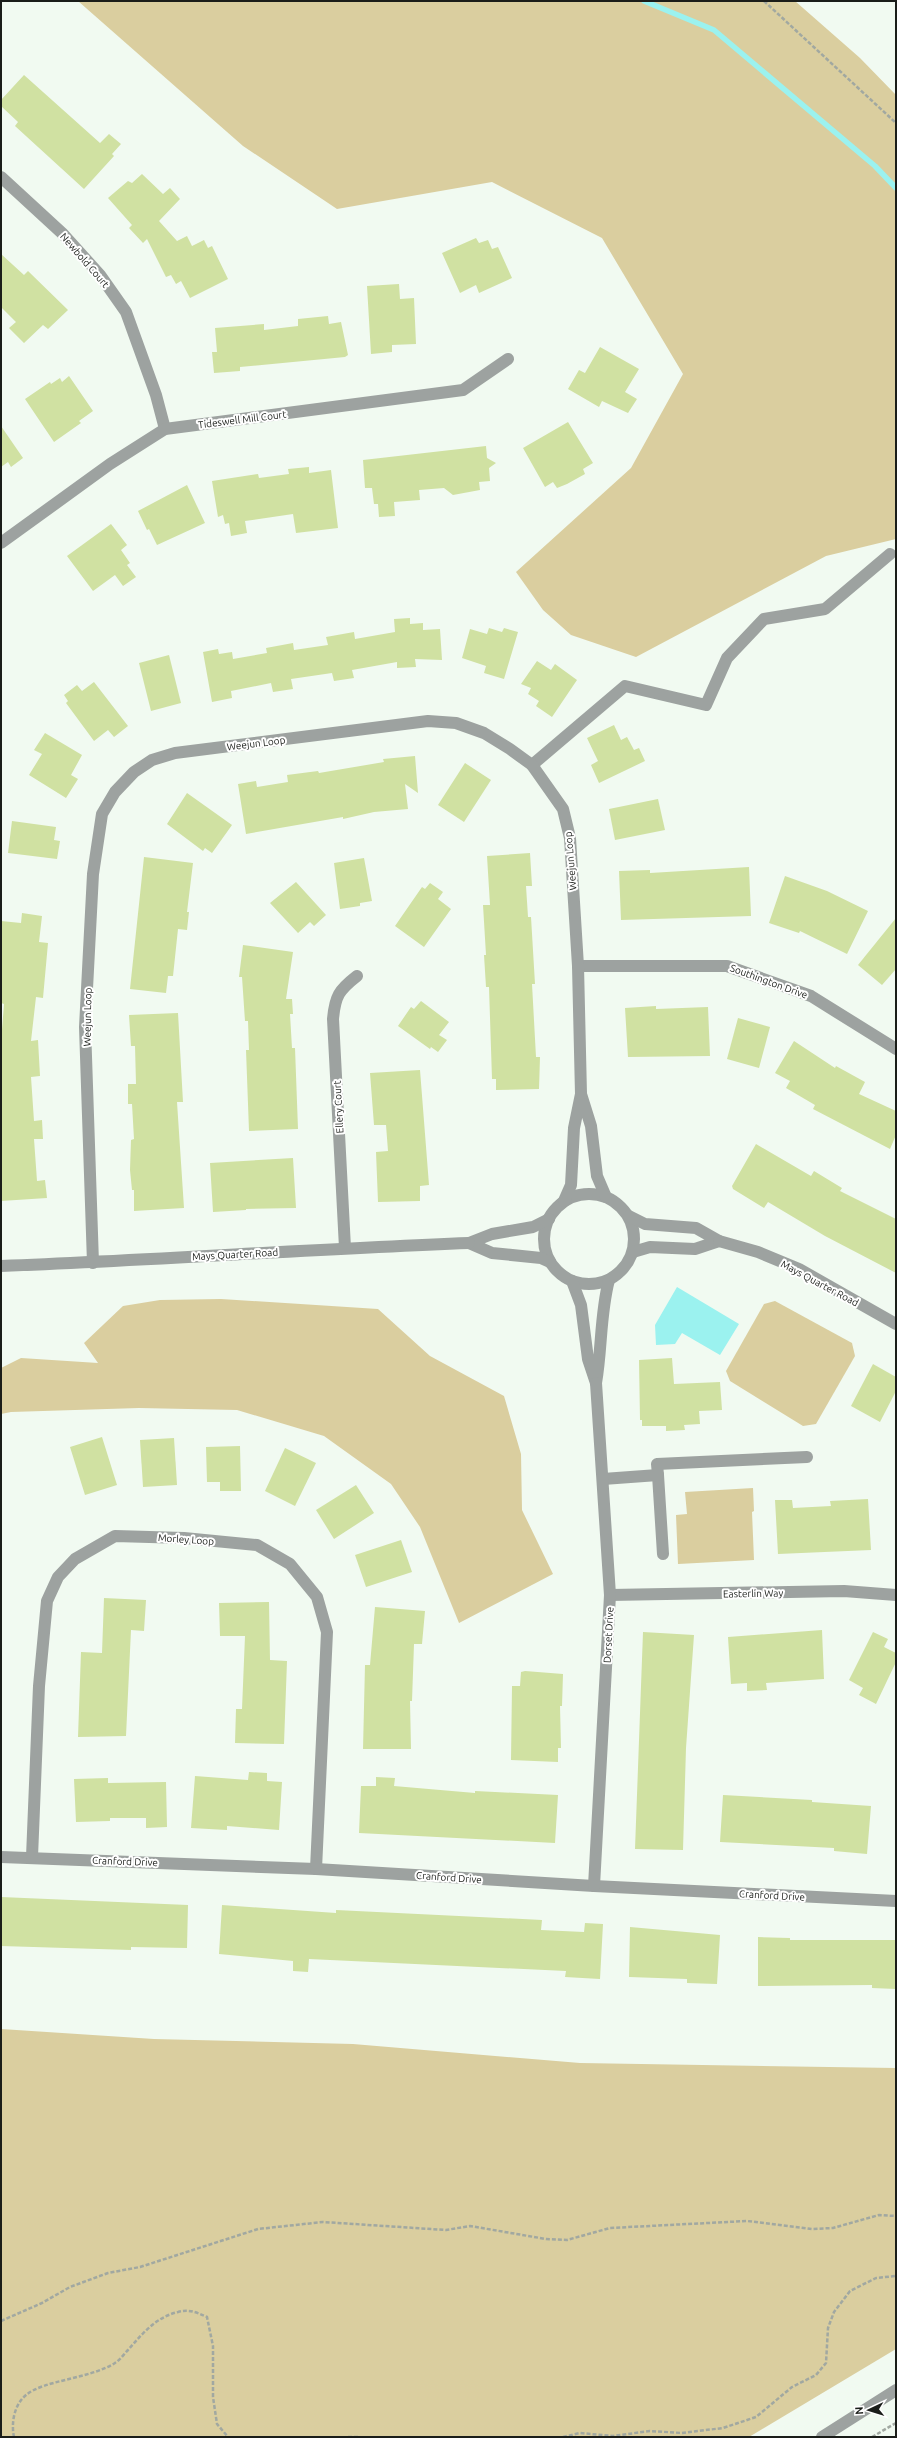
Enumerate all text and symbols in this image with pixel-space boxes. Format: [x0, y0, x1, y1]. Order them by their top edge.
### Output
street label: Newbold Court [58, 231, 111, 290]
street label: Tideswell Mill Court [197, 409, 287, 430]
street label: Weejun Loop [226, 734, 286, 753]
street label: Weejun Loop [562, 831, 579, 891]
street label: Southington Drive [729, 962, 809, 1001]
street label: Weejun Loop [81, 987, 94, 1047]
street label: Ellery Court [332, 1080, 345, 1134]
street label: Mays Quarter Road [192, 1247, 279, 1262]
street label: Mays Quarter Road [779, 1258, 861, 1309]
street label: Morley Loop [158, 1532, 215, 1547]
street label: Easterlin Way [723, 1587, 783, 1600]
street label: Dorset Drive [602, 1607, 615, 1663]
street label: Cranford Drive [92, 1855, 158, 1868]
street label: Cranford Drive [416, 1870, 482, 1885]
street label: Cranford Drive [739, 1888, 805, 1903]
north arrow [849, 2390, 889, 2430]
text: N [853, 2406, 865, 2415]

